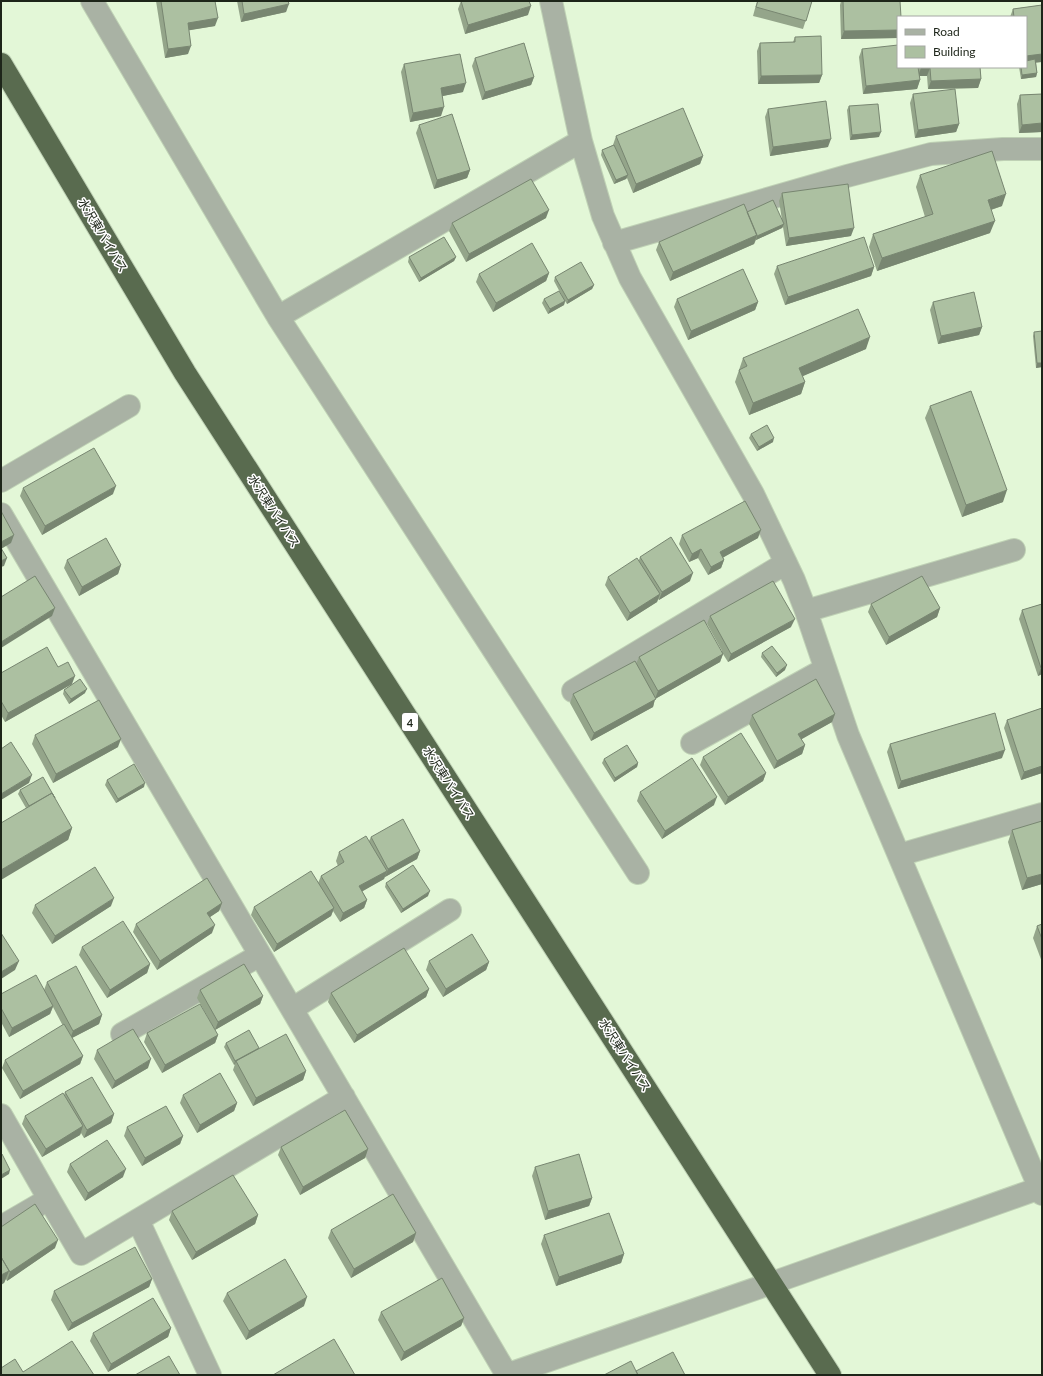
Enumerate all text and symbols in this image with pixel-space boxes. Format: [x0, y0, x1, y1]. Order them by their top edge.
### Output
legend [897, 16, 1027, 68]
text: Road [933, 24, 960, 39]
text: Building [933, 44, 976, 59]
street label: 水沢東バイパス [75, 195, 131, 275]
street label: 水沢東バイパス [245, 472, 303, 550]
road number: 4 [402, 713, 418, 731]
street label: 水沢東バイパス [420, 744, 478, 822]
street label: 水沢東バイパス [596, 1016, 654, 1094]

